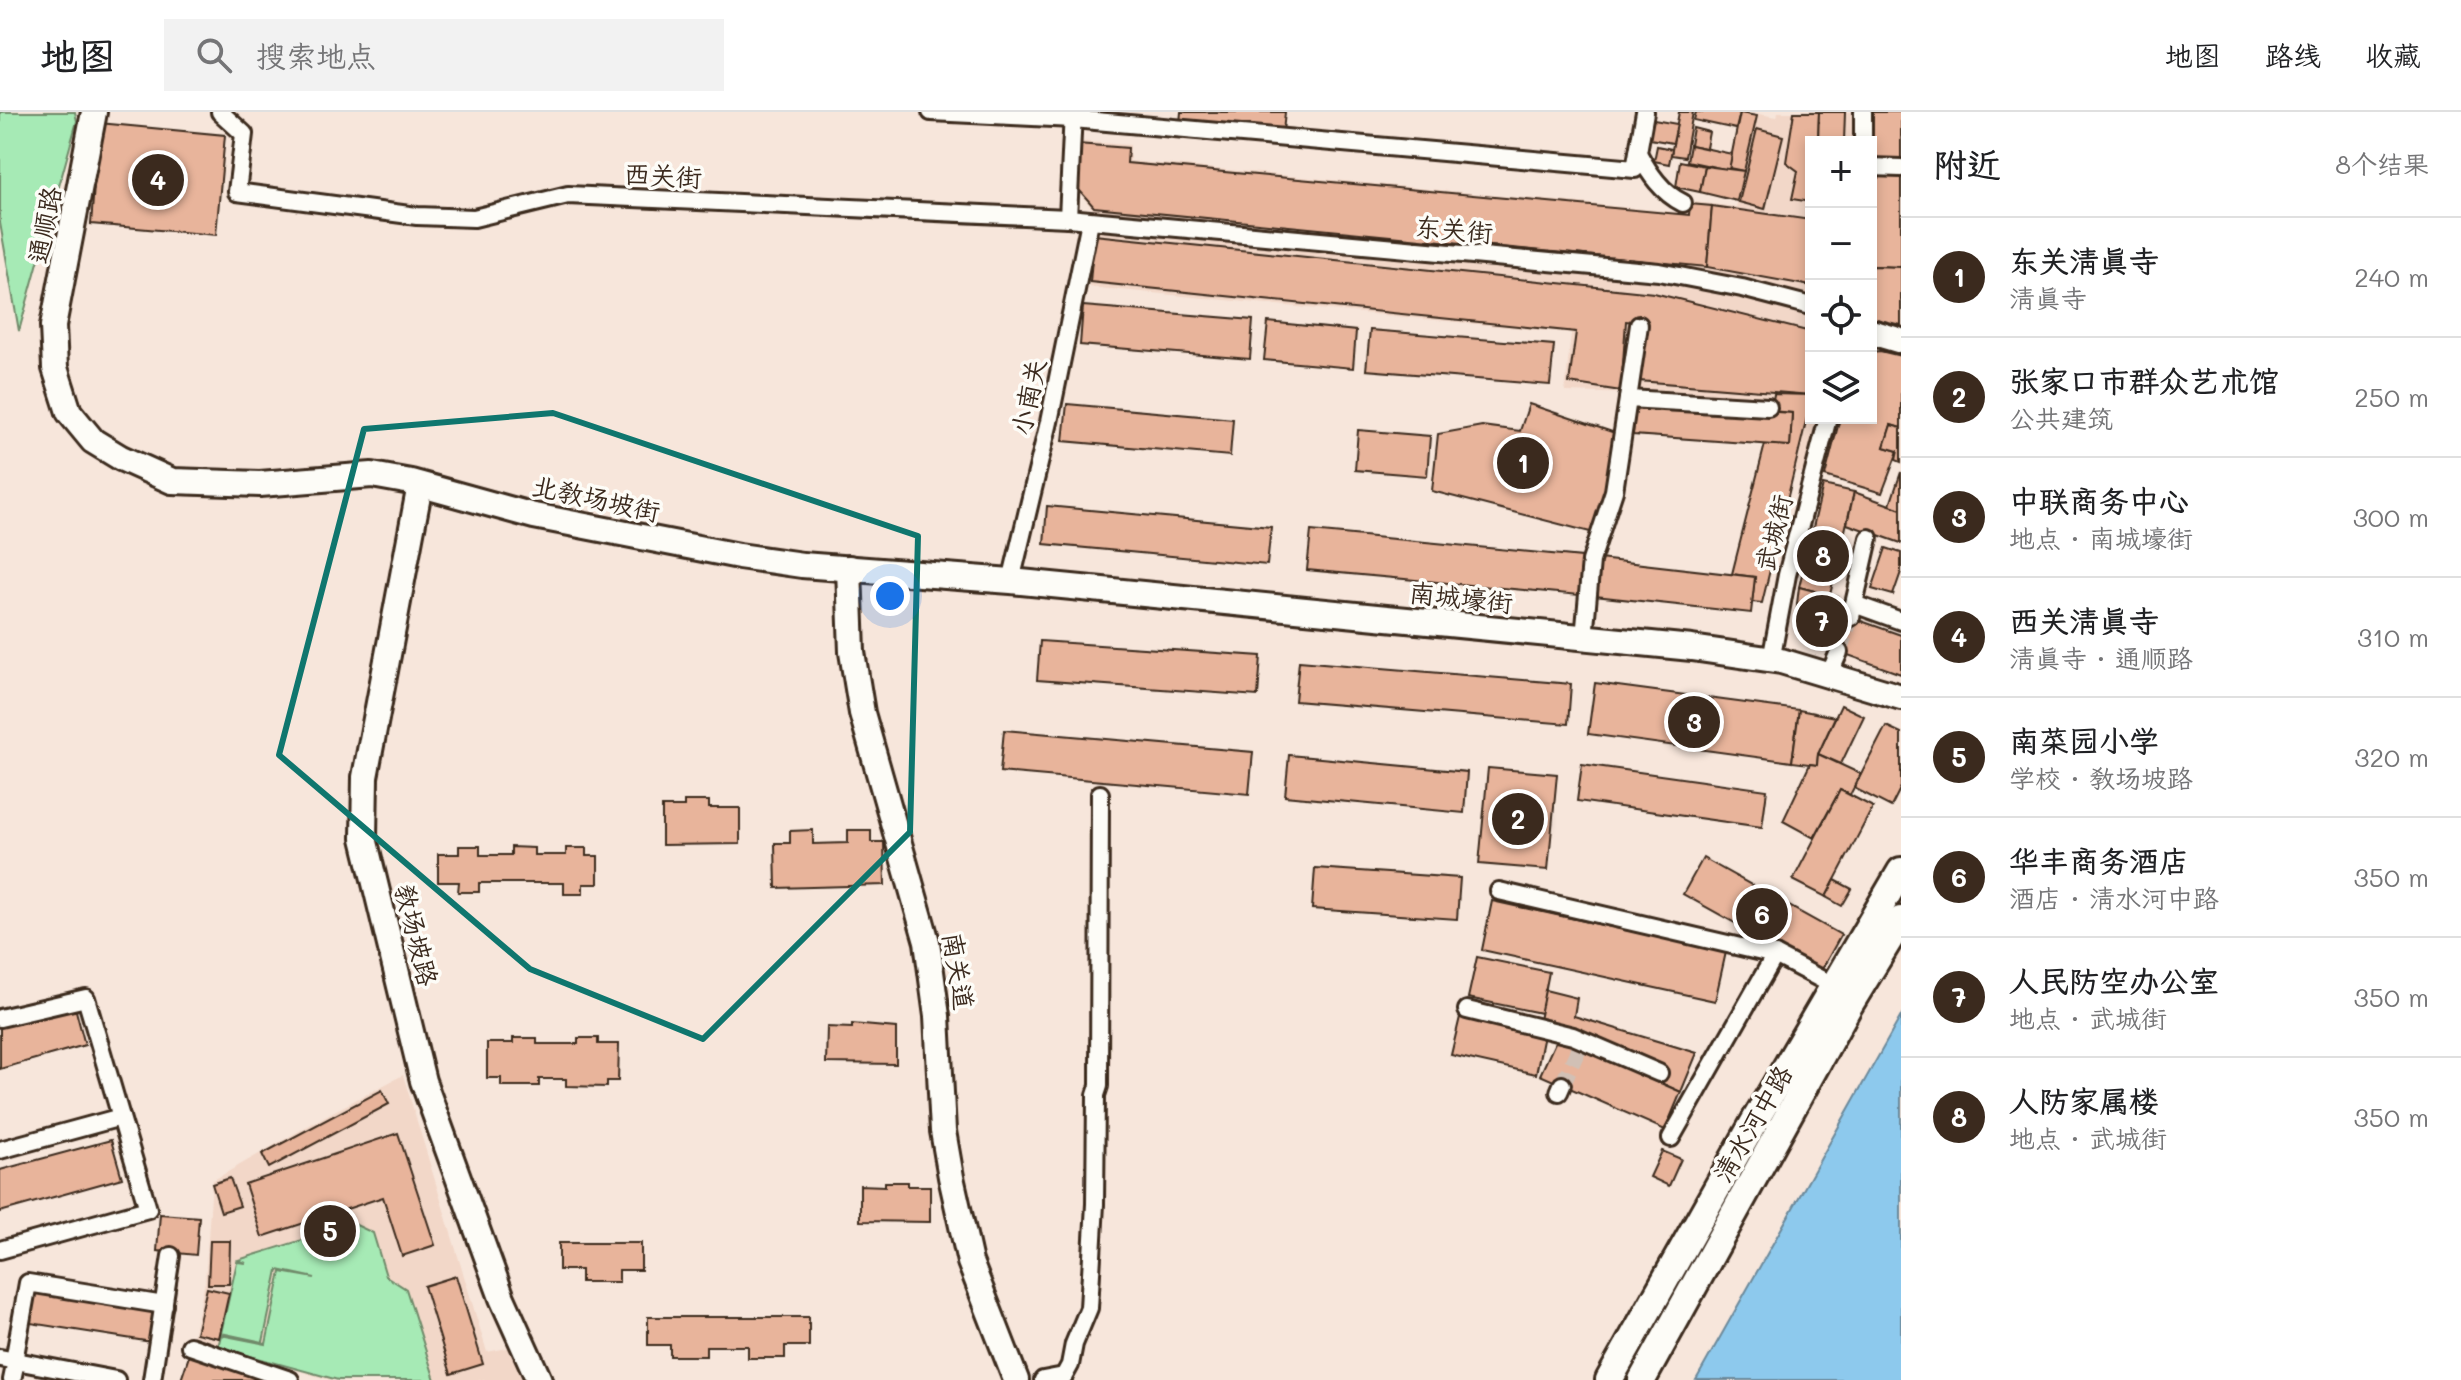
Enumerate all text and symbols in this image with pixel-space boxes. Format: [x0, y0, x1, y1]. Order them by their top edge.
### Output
search box [164, 19, 724, 91]
text: 地图 [40, 30, 116, 80]
icon: search [192, 33, 236, 77]
text: 搜索地点 [256, 35, 376, 75]
text: 地图 [2165, 37, 2221, 73]
text: 路线 [2265, 37, 2321, 73]
text: 收藏 [2365, 37, 2421, 73]
map controls [1805, 136, 1877, 424]
button: + [1805, 136, 1877, 208]
text: 附近 [1933, 141, 2001, 186]
text: 8个结果 [2335, 147, 2429, 181]
pin: 4 [132, 150, 184, 210]
street label: 西关街 [623, 156, 703, 194]
street label: 通顺路 [20, 183, 68, 266]
button: − [1805, 208, 1877, 280]
street label: 东关街 [1414, 209, 1494, 249]
text: 东关清真寺 [2009, 240, 2159, 280]
text: 1 [1953, 260, 1965, 294]
text: 240 m [2354, 260, 2429, 294]
button: locate [1805, 280, 1877, 352]
text: 清真寺 [2009, 281, 2087, 315]
button: layers [1805, 352, 1877, 424]
street label: 小南关 [1003, 355, 1053, 438]
text: 张家口市群众艺术馆 [2009, 360, 2279, 400]
text: 2 [1952, 380, 1966, 414]
text: 250 m [2354, 380, 2429, 414]
text: 公共建筑 [2009, 401, 2113, 435]
pin: 1 [1497, 433, 1549, 493]
street label: 北教场坡街 [529, 468, 663, 528]
text: 中联商务中心 [2009, 480, 2189, 520]
street label: 武城街 [1747, 491, 1799, 575]
text: 3 [1951, 500, 1967, 534]
text: 300 m [2353, 500, 2429, 534]
text: 地点 · 南城壕街 [2009, 521, 2193, 555]
pin: 8 [1797, 526, 1849, 586]
street label: 南城壕街 [1408, 575, 1515, 619]
your location [870, 576, 910, 616]
pin: 7 [1796, 591, 1848, 651]
text: 西关清真寺 [2009, 600, 2159, 640]
text: 4 [1951, 620, 1967, 654]
text: 310 m [2357, 620, 2429, 654]
text: 清真寺 · 通顺路 [2009, 641, 2193, 675]
pin: 3 [1668, 692, 1720, 752]
text: 南菜园小学 [2009, 720, 2159, 760]
text: 5 [1951, 740, 1967, 774]
text: 320 m [2354, 740, 2429, 774]
text: 学校 · 教场坡路 [2009, 761, 2193, 795]
pin: 2 [1492, 789, 1544, 849]
text: 华丰商务酒店 [2009, 840, 2189, 880]
text: 6 [1951, 860, 1967, 894]
text: 350 m [2354, 860, 2429, 894]
street label: 教场坡路 [388, 880, 446, 989]
text: 酒店 · 清水河中路 [2009, 881, 2219, 915]
pin: 6 [1736, 884, 1788, 944]
street label: 南关道 [936, 930, 982, 1012]
text: 人民防空办公室 [2009, 960, 2219, 1000]
text: 7 [1952, 980, 1966, 1014]
text: 350 m [2354, 980, 2429, 1014]
text: 地点 · 武城街 [2009, 1001, 2167, 1035]
street label: 清水河中路 [1705, 1059, 1799, 1188]
text: 人防家属楼 [2009, 1080, 2159, 1120]
text: 8 [1951, 1100, 1967, 1134]
text: 350 m [2354, 1100, 2429, 1134]
text: 地点 · 武城街 [2009, 1121, 2167, 1155]
pin: 5 [304, 1201, 356, 1261]

